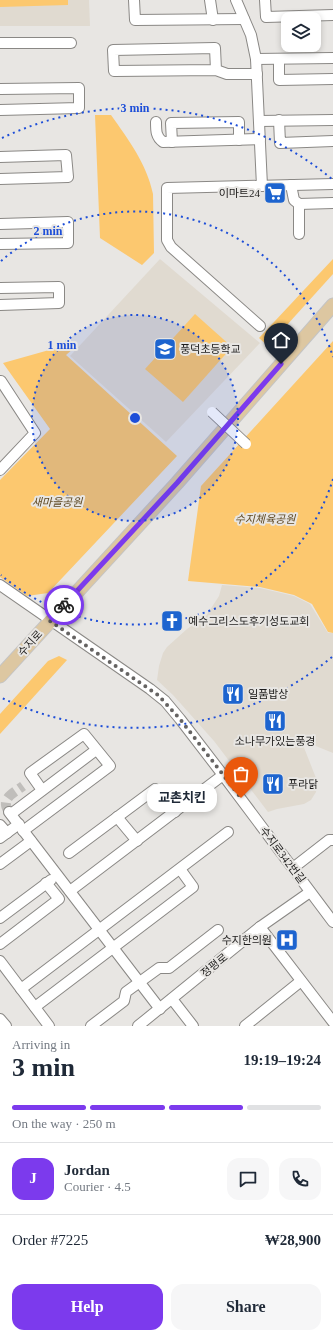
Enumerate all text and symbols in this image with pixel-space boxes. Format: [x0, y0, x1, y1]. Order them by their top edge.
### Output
map controls [281, 12, 321, 52]
button: layers [281, 12, 321, 52]
text: 3 min [120, 101, 150, 115]
supermarket icon: 이마트24 [262, 180, 288, 206]
place label: 이마트24 [219, 187, 260, 199]
text: 2 min [33, 224, 63, 238]
pin [264, 323, 298, 364]
icon: home [270, 329, 292, 351]
school or university icon: 풍덕초등학교 [152, 336, 178, 362]
text: 1 min [47, 338, 77, 352]
place label: 풍덕초등학교 [180, 343, 241, 355]
centre of rings [128, 411, 142, 425]
park label: 새마을공원 [32, 496, 83, 508]
park label: 수지체육공원 [235, 513, 296, 525]
courier [44, 585, 84, 625]
icon: bike [53, 594, 75, 616]
church icon: 예수그리스도후기성도교회 [159, 608, 185, 634]
place label: 예수그리스도후기성도교회 [188, 615, 309, 627]
street label: 수지로 [15, 628, 45, 658]
restaurant icon: 일품밥상 [220, 681, 246, 707]
place label: 일품밥상 [248, 688, 288, 700]
restaurant icon: 소나무가있는풍경 [262, 708, 288, 734]
place label: 소나무가있는풍경 [235, 735, 315, 747]
pin [224, 757, 258, 798]
icon: bag [230, 763, 252, 785]
restaurant icon: 푸라닭 [260, 771, 286, 797]
place label: 푸라닭 [288, 778, 318, 790]
callout: 교촌치킨 [147, 784, 217, 812]
text: 교촌치킨 [158, 790, 206, 805]
street label: 수지로342번길 [258, 825, 308, 885]
hospital icon: 수지한의원 [274, 927, 300, 953]
place label: 수지한의원 [221, 934, 272, 946]
street label: 정평로 [198, 951, 230, 979]
text: Arriving in [12, 1037, 70, 1052]
text: 19:19–19:24 [244, 1052, 321, 1068]
text: 3 min [12, 1053, 75, 1082]
text: On the way · 250 m [12, 1116, 116, 1131]
button: chat [227, 1158, 269, 1200]
button: phone [279, 1158, 321, 1200]
text: Jordan [64, 1162, 110, 1178]
text: J [29, 1170, 37, 1186]
text: Courier · 4.5 [64, 1179, 131, 1194]
text: Order #7225 [12, 1232, 88, 1248]
text: ₩28,900 [265, 1232, 321, 1248]
button: Help [12, 1284, 163, 1330]
button: Share [171, 1284, 321, 1330]

